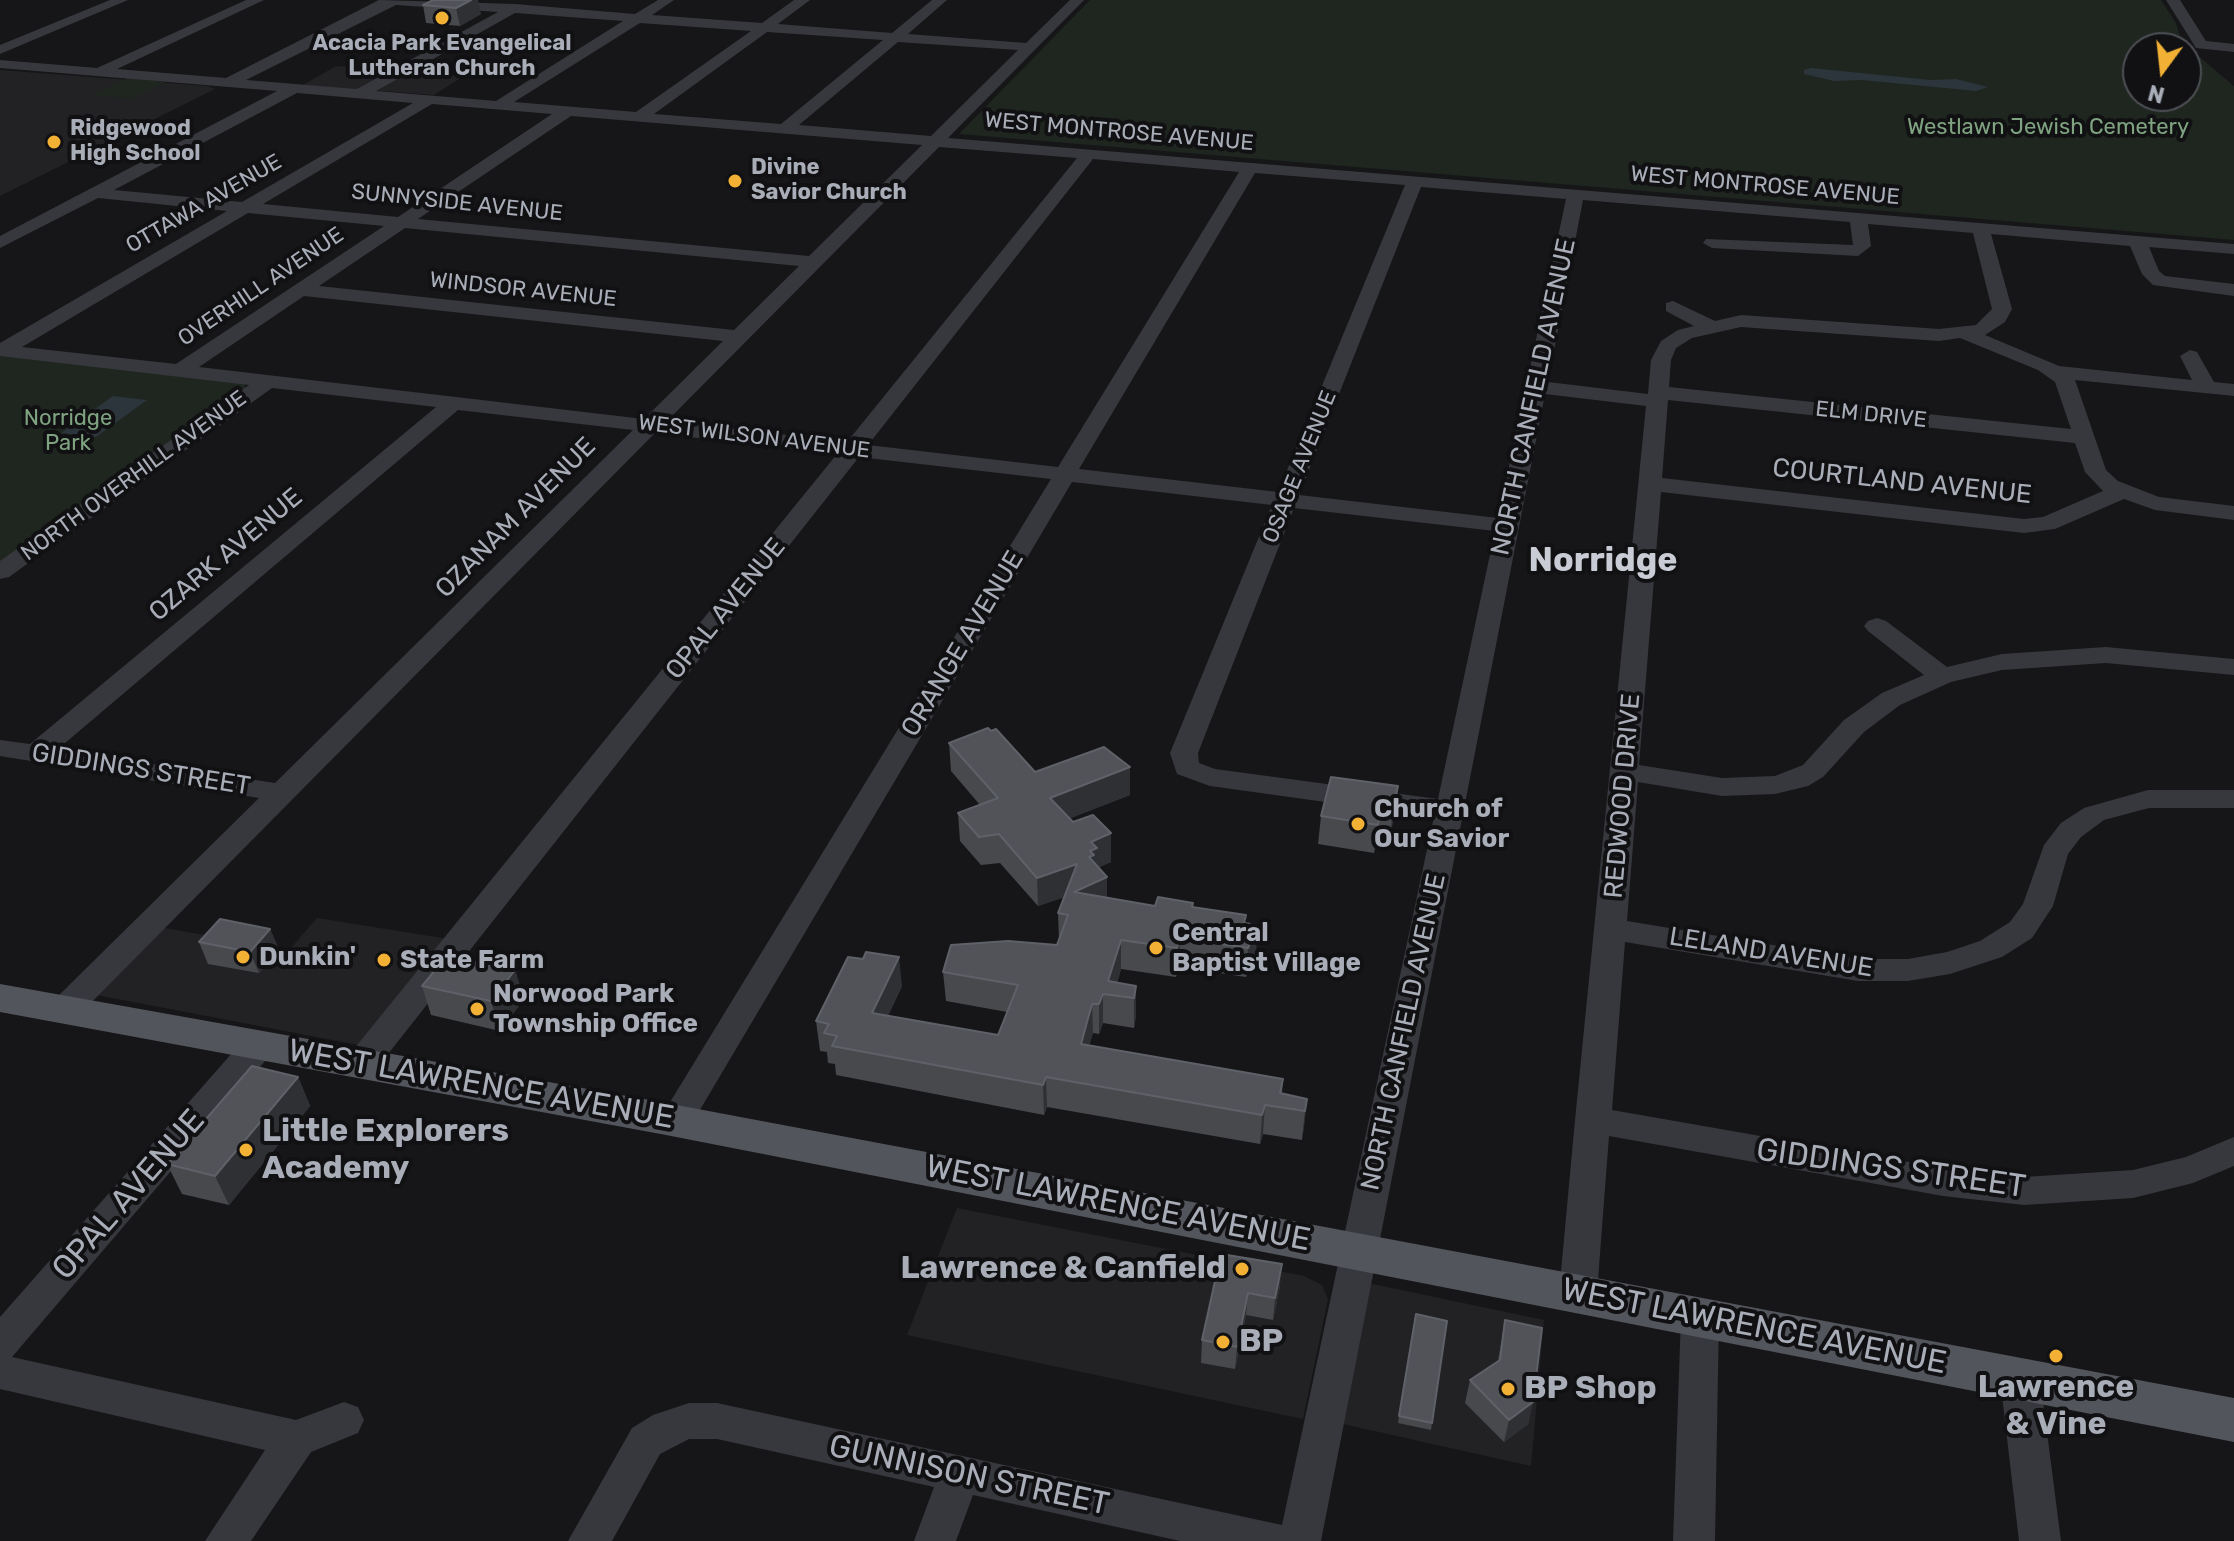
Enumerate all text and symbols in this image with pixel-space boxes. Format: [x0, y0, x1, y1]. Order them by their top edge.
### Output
marker: Acacia Park Evangelical Lutheran Church [433, 9, 451, 27]
place label: Acacia Park Evangelical Lutheran Church [312, 31, 572, 82]
north arrow [2122, 32, 2202, 112]
text: N [2145, 79, 2167, 109]
street label: WEST MONTROSE AVENUE [983, 107, 1255, 157]
park label: Westlawn Jewish Cemetery [1907, 115, 2189, 141]
place label: Ridgewood High School [70, 116, 201, 168]
marker: Ridgewood High School [45, 133, 63, 151]
street label: OTTAWA AVENUE [122, 149, 286, 259]
place label: Divine Savior Church [751, 155, 907, 206]
street label: WEST MONTROSE AVENUE [1629, 161, 1901, 211]
marker: Divine Savior Church [726, 172, 744, 190]
street label: SUNNYSIDE AVENUE [350, 179, 564, 227]
street label: OVERHILL AVENUE [173, 222, 349, 352]
street label: NORTH CANFIELD AVENUE [1485, 236, 1583, 558]
street label: WINDSOR AVENUE [428, 267, 618, 313]
street label: NORTH OVERHILL AVENUE [16, 385, 252, 567]
street label: OSAGE AVENUE [1257, 387, 1343, 547]
street label: ELM DRIVE [1814, 396, 1928, 434]
park label: Norridge Park [24, 406, 112, 458]
street label: WEST WILSON AVENUE [637, 410, 871, 464]
street label: OZANAM AVENUE [429, 431, 603, 605]
street label: COURTLAND AVENUE [1771, 453, 2033, 511]
street label: OZARK AVENUE [143, 482, 309, 628]
street label: OPAL AVENUE [660, 532, 792, 686]
district label: Norridge [1528, 541, 1678, 581]
street label: ORANGE AVENUE [895, 546, 1031, 742]
street label: REDWOOD DRIVE [1599, 692, 1647, 900]
street label: GIDDINGS STREET [30, 737, 252, 803]
place label: Church of Our Savior [1374, 793, 1509, 854]
marker: Church of Our Savior [1349, 815, 1367, 833]
street label: NORTH CANFIELD AVENUE [1355, 871, 1453, 1193]
place label: Central Baptist Village [1172, 917, 1361, 978]
street label: LELAND AVENUE [1667, 921, 1875, 985]
marker: Central Baptist Village [1147, 939, 1165, 957]
place label: Dunkin' [259, 941, 356, 973]
place label: State Farm [400, 944, 544, 976]
marker: Dunkin' [234, 948, 252, 966]
marker: State Farm [375, 951, 393, 969]
place label: Norwood Park Township Office [493, 978, 698, 1040]
marker: Norwood Park Township Office [468, 1000, 486, 1018]
street label: WEST LAWRENCE AVENUE [285, 1032, 677, 1138]
street label: OPAL AVENUE [45, 1102, 213, 1288]
place label: Little Explorers Academy [262, 1113, 509, 1188]
street label: GIDDINGS STREET [1754, 1131, 2028, 1207]
marker: Little Explorers Academy [237, 1141, 255, 1159]
street label: WEST LAWRENCE AVENUE [923, 1148, 1313, 1260]
place label: Lawrence & Canfield [900, 1250, 1226, 1288]
marker: Lawrence & Canfield [1233, 1260, 1251, 1278]
street label: WEST LAWRENCE AVENUE [1559, 1271, 1949, 1383]
place label: BP [1239, 1323, 1283, 1361]
marker: BP [1214, 1333, 1232, 1351]
marker: Lawrence & Vine [2047, 1347, 2065, 1365]
place label: Lawrence & Vine [1978, 1369, 2134, 1444]
place label: BP Shop [1524, 1370, 1657, 1408]
marker: BP Shop [1499, 1380, 1517, 1398]
street label: GUNNISON STREET [825, 1428, 1113, 1524]

